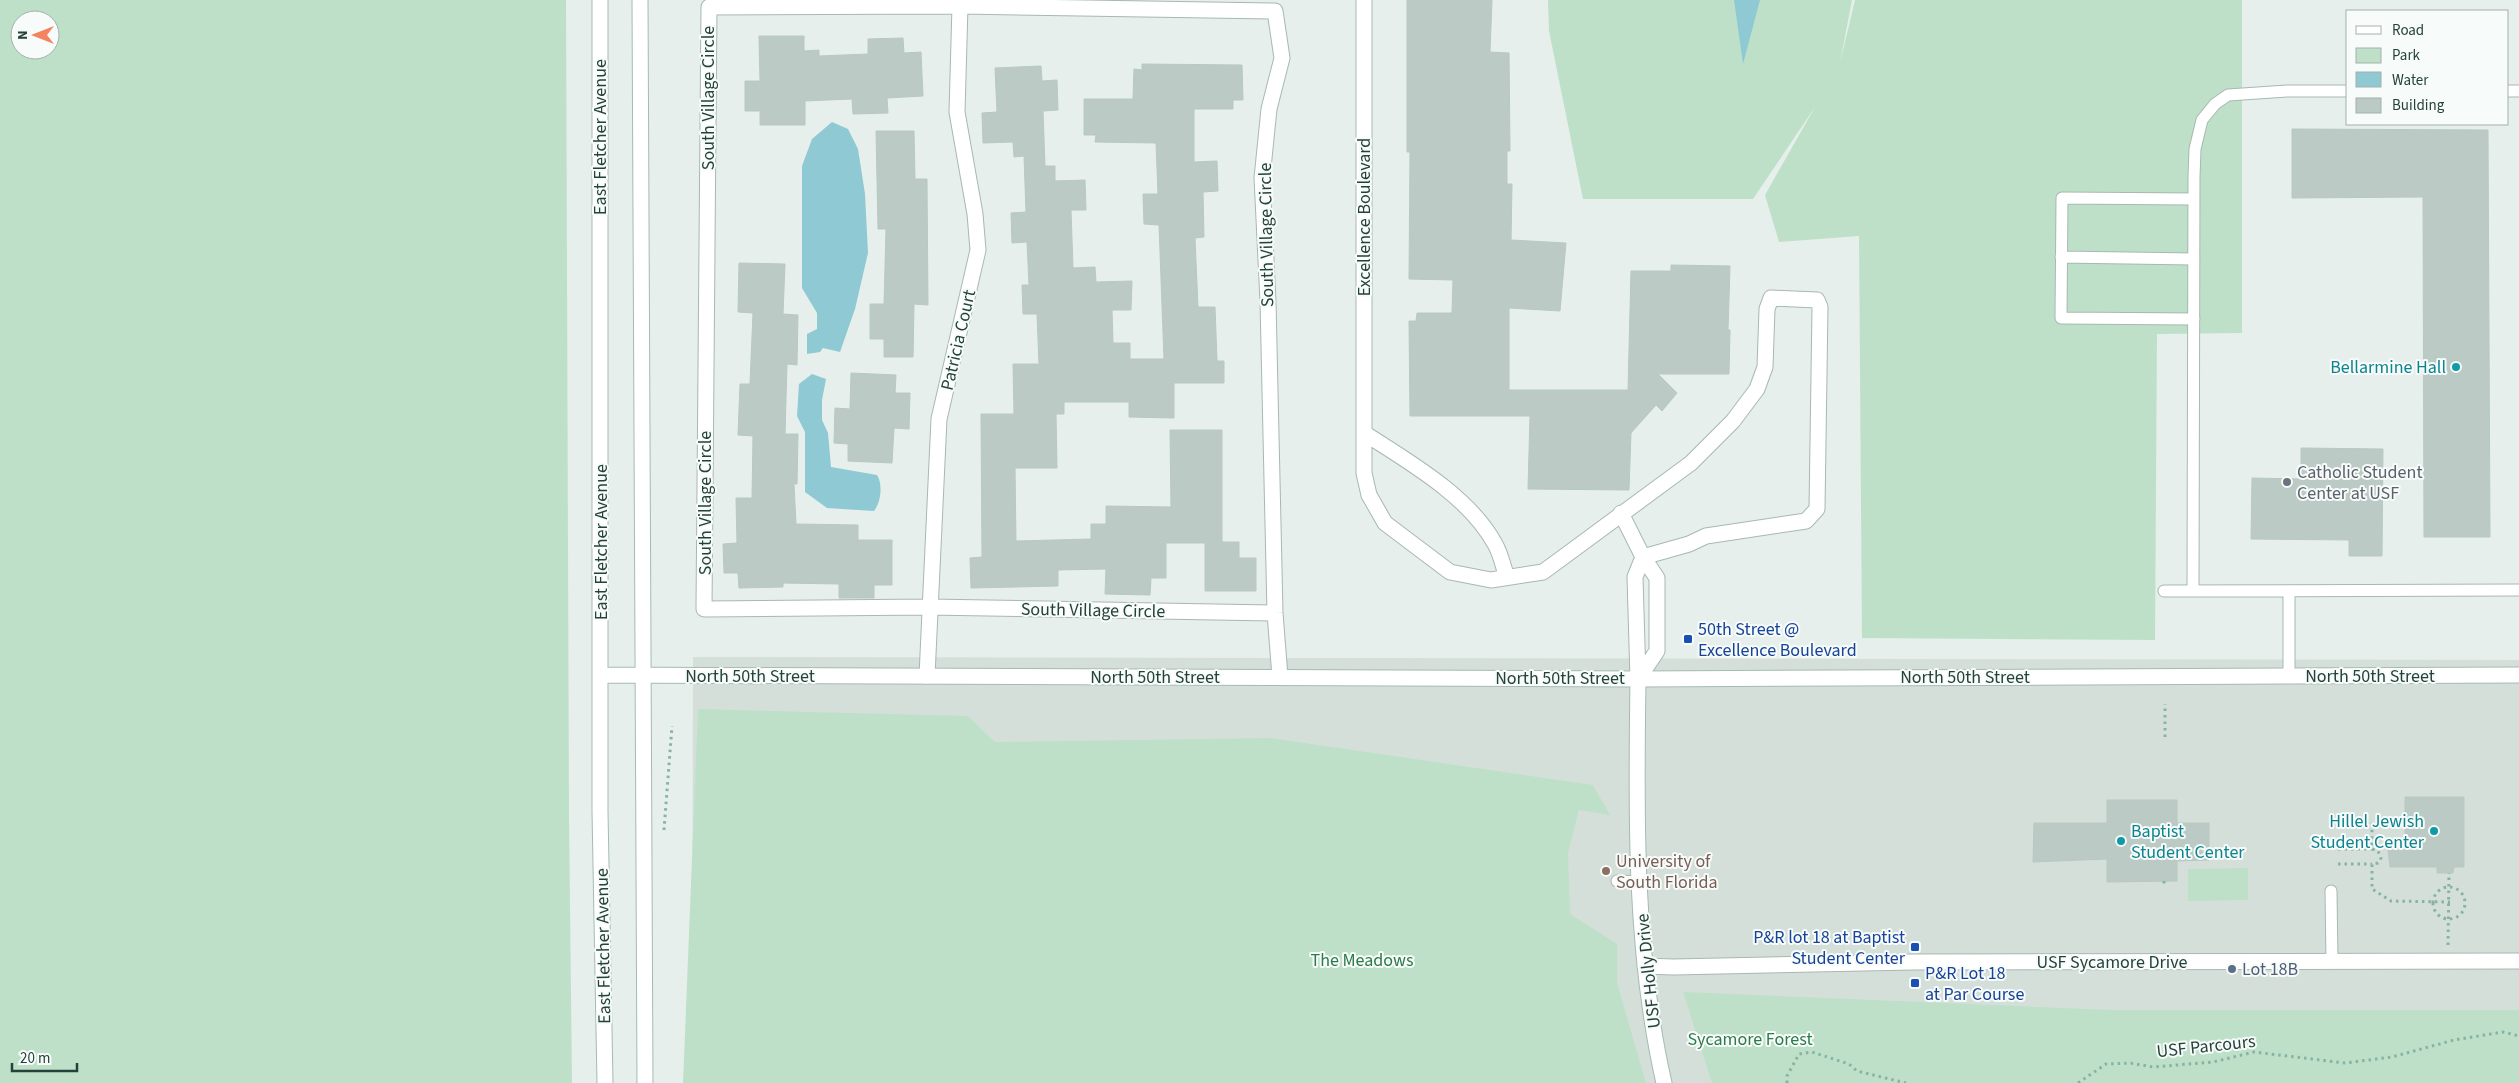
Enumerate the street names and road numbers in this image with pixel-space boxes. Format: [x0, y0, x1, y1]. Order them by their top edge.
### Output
street label: South Village Circle [696, 26, 721, 170]
street label: East Fletcher Avenue [588, 59, 613, 215]
street label: Excellence Boulevard [1352, 138, 1377, 296]
street label: South Village Circle [1253, 162, 1280, 307]
street label: Patricia Court [935, 287, 982, 393]
street label: South Village Circle [693, 431, 718, 575]
street label: East Fletcher Avenue [589, 464, 614, 620]
street label: South Village Circle [1021, 597, 1165, 624]
street label: North 50th Street [685, 664, 815, 689]
street label: North 50th Street [2305, 664, 2435, 689]
street label: North 50th Street [1090, 665, 1220, 690]
street label: North 50th Street [1900, 665, 2030, 690]
street label: North 50th Street [1495, 666, 1625, 691]
street label: East Fletcher Avenue [590, 868, 617, 1024]
street label: USF Holly Drive [1630, 912, 1667, 1030]
street label: USF Sycamore Drive [2037, 950, 2188, 975]
street label: USF Parcours [2155, 1029, 2257, 1064]

